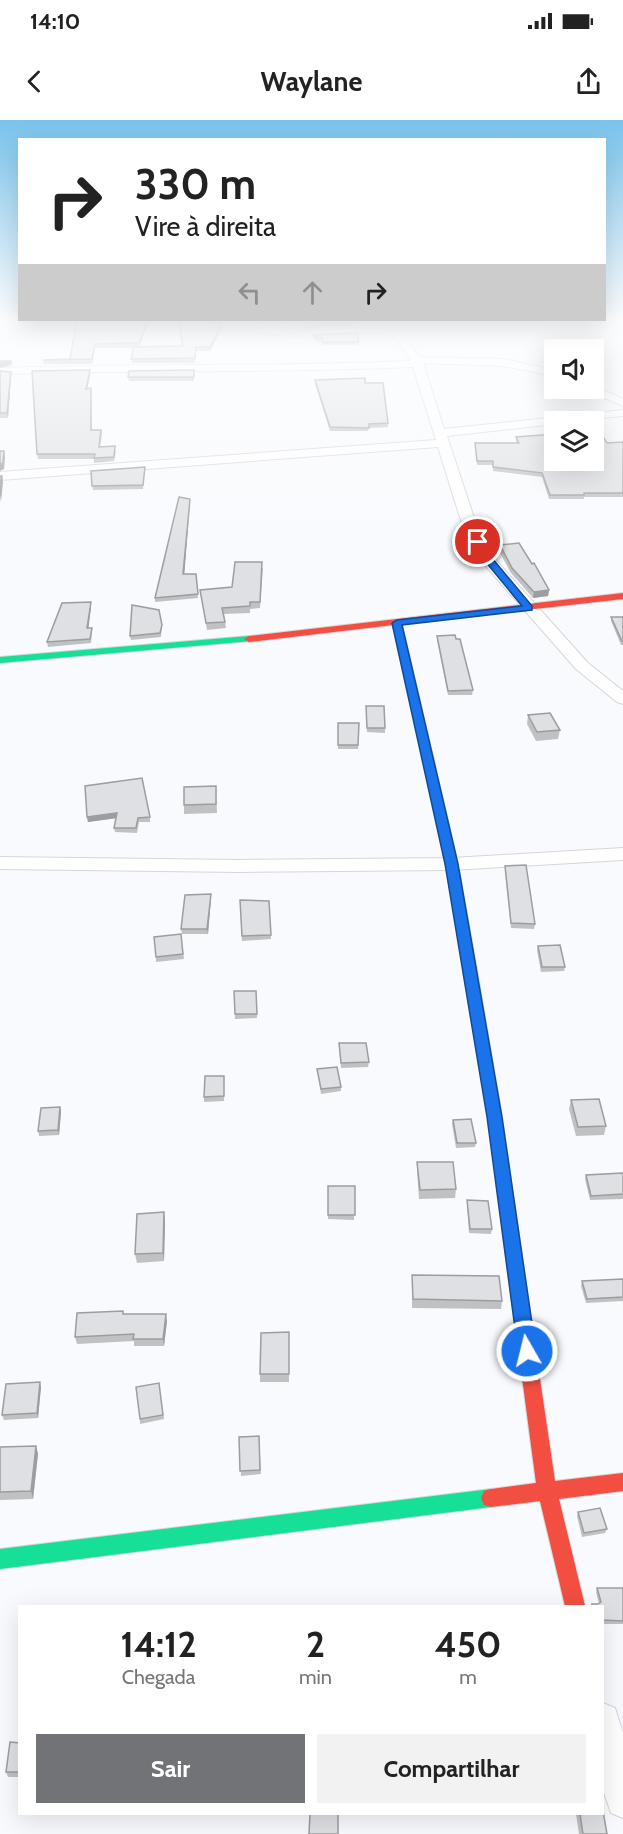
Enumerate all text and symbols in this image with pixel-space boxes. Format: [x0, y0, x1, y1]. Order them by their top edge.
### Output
text: 14:10 [30, 8, 80, 35]
icon: back [18, 65, 51, 98]
text: Waylane [261, 65, 362, 98]
icon: share [572, 65, 605, 98]
text: 330 m [135, 158, 256, 210]
icon: right [36, 162, 114, 240]
text: Vire à direita [135, 210, 276, 243]
icon: left [233, 276, 266, 309]
icon: ahead [296, 276, 329, 309]
icon: right [359, 276, 392, 309]
map controls [544, 339, 604, 471]
button: sound [544, 339, 604, 399]
button: layers [544, 411, 604, 471]
pin [452, 516, 503, 567]
icon: arrive [461, 525, 494, 558]
position arrow [495, 1319, 559, 1383]
text: 14:12 [120, 1622, 196, 1666]
text: 2 [306, 1622, 325, 1666]
text: 450 [434, 1622, 502, 1666]
text: Chegada [122, 1665, 195, 1689]
text: min [299, 1665, 332, 1689]
text: m [459, 1665, 477, 1689]
button: Sair [36, 1734, 305, 1803]
button: Compartilhar [317, 1734, 586, 1803]

